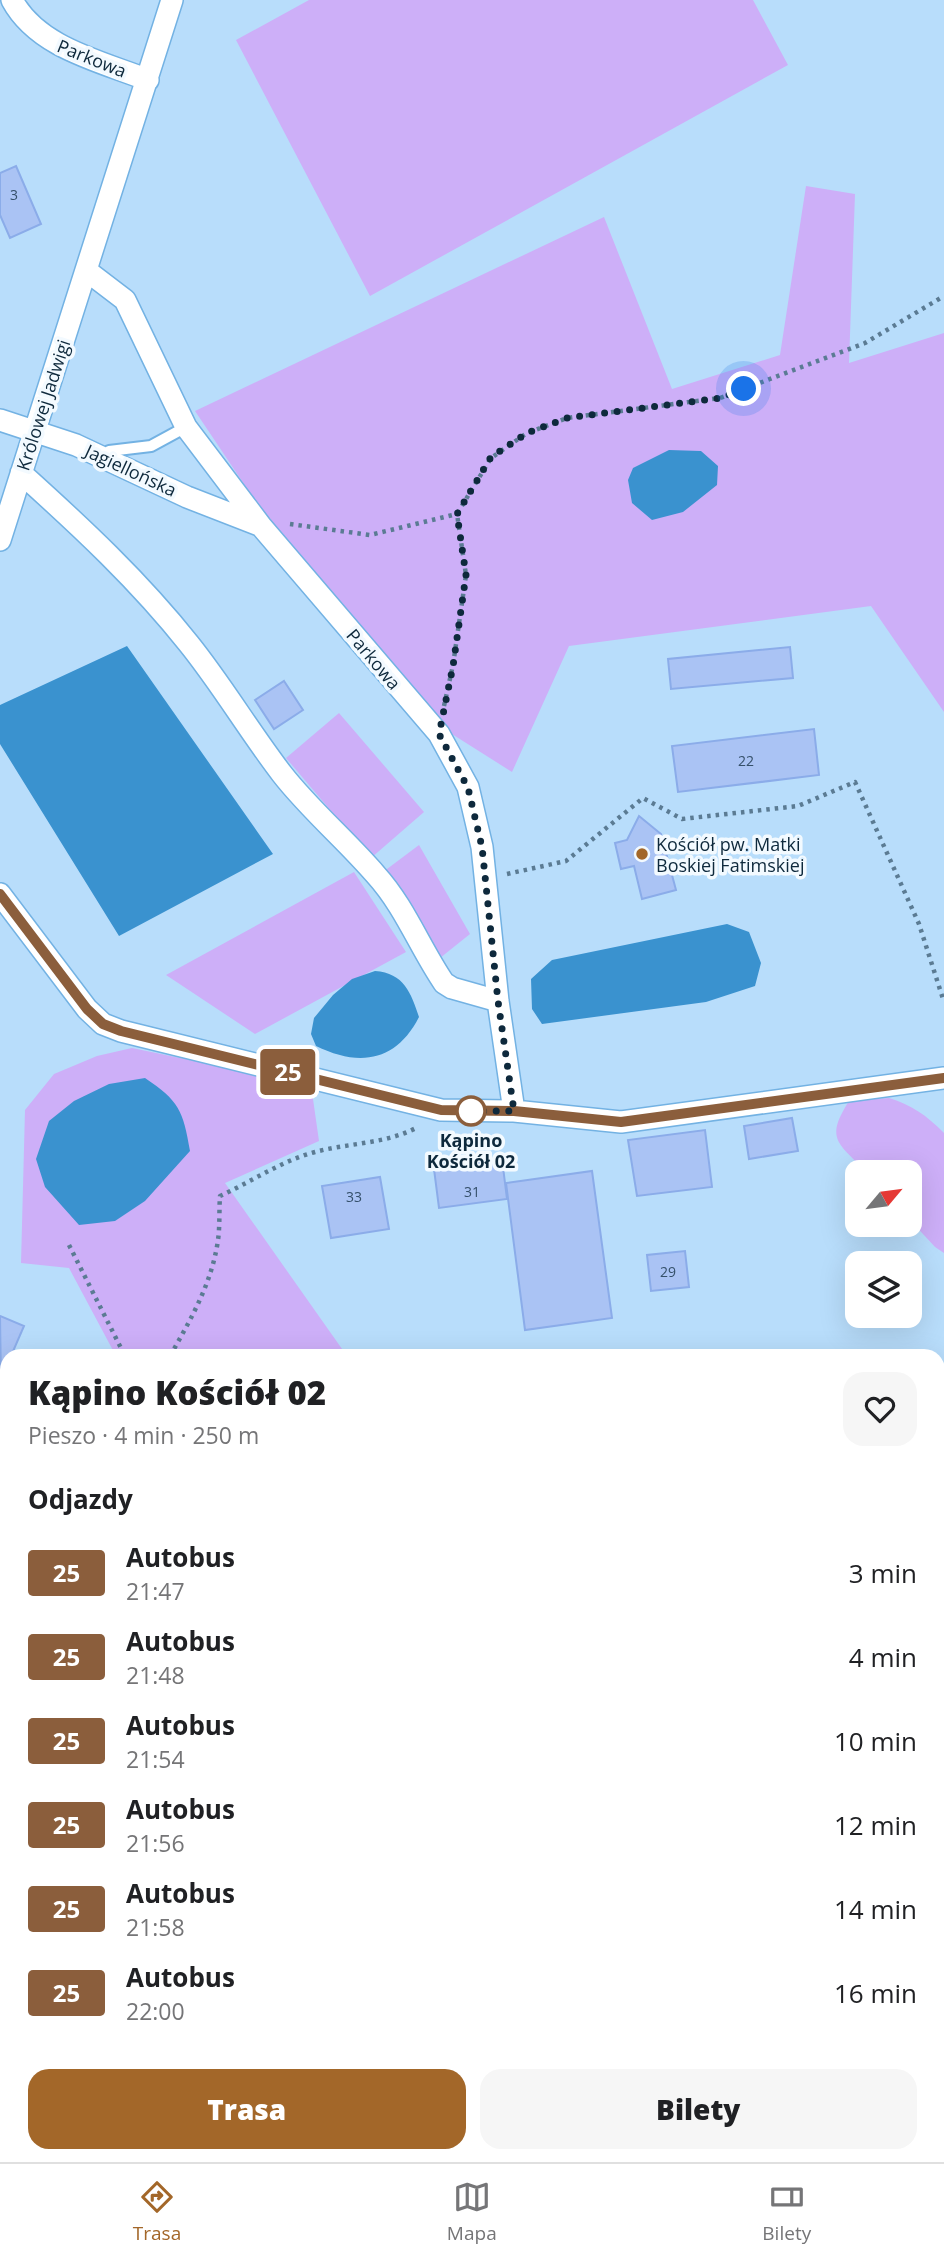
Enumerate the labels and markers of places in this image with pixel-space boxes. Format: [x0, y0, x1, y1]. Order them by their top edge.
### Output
place label: Kościół pw. Matki Boskiej Fatimskiej [656, 832, 805, 877]
marker: Kościół pw. Matki Boskiej Fatimskiej [634, 846, 650, 862]
marker: Kąpino Kościół 02 [456, 1096, 486, 1126]
place label: Kąpino Kościół 02 [427, 1128, 515, 1173]

